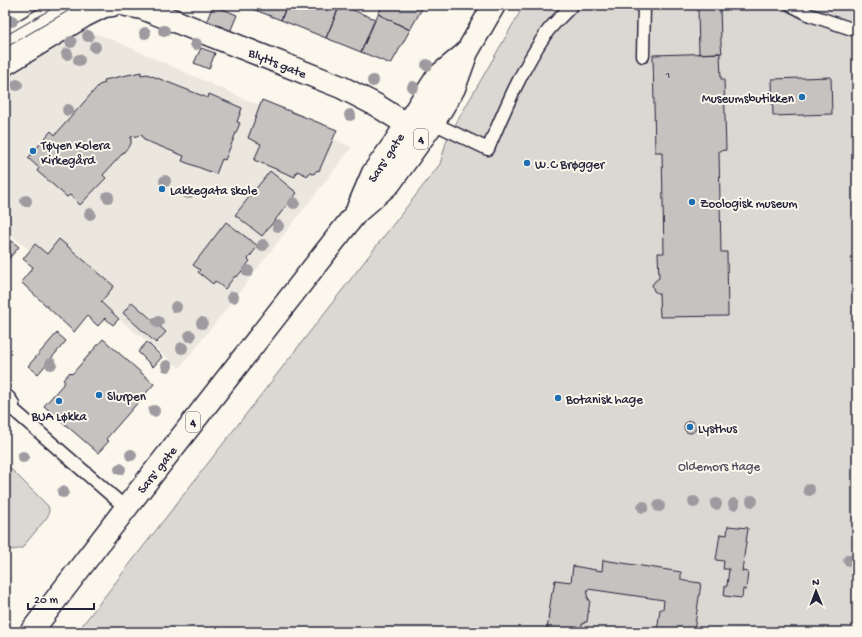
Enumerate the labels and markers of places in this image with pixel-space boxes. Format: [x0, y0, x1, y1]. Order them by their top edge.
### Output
place label: Museumsbutikken [702, 92, 795, 107]
marker: Museumsbutikken [797, 92, 807, 102]
place label: Tøyen Kolera Kirkegård [40, 139, 111, 169]
marker: Tøyen Kolera Kirkegård [28, 146, 38, 156]
marker: W.C Brøgger [522, 158, 532, 168]
place label: W.C Brøgger [535, 158, 606, 173]
marker: Lakkegata skole [157, 184, 167, 194]
place label: Lakkegata skole [170, 184, 258, 199]
marker: Zoologisk museum [687, 197, 697, 207]
place label: Zoologisk museum [700, 197, 798, 212]
marker: Slurpen [94, 390, 104, 400]
place label: Slurpen [107, 390, 147, 405]
marker: Botanisk hage [553, 393, 563, 403]
place label: Botanisk hage [565, 393, 643, 408]
marker: BUA Løkka [54, 396, 64, 406]
place label: BUA Løkka [30, 410, 87, 425]
marker: Lysthus [685, 422, 695, 432]
place label: Lysthus [698, 422, 738, 437]

